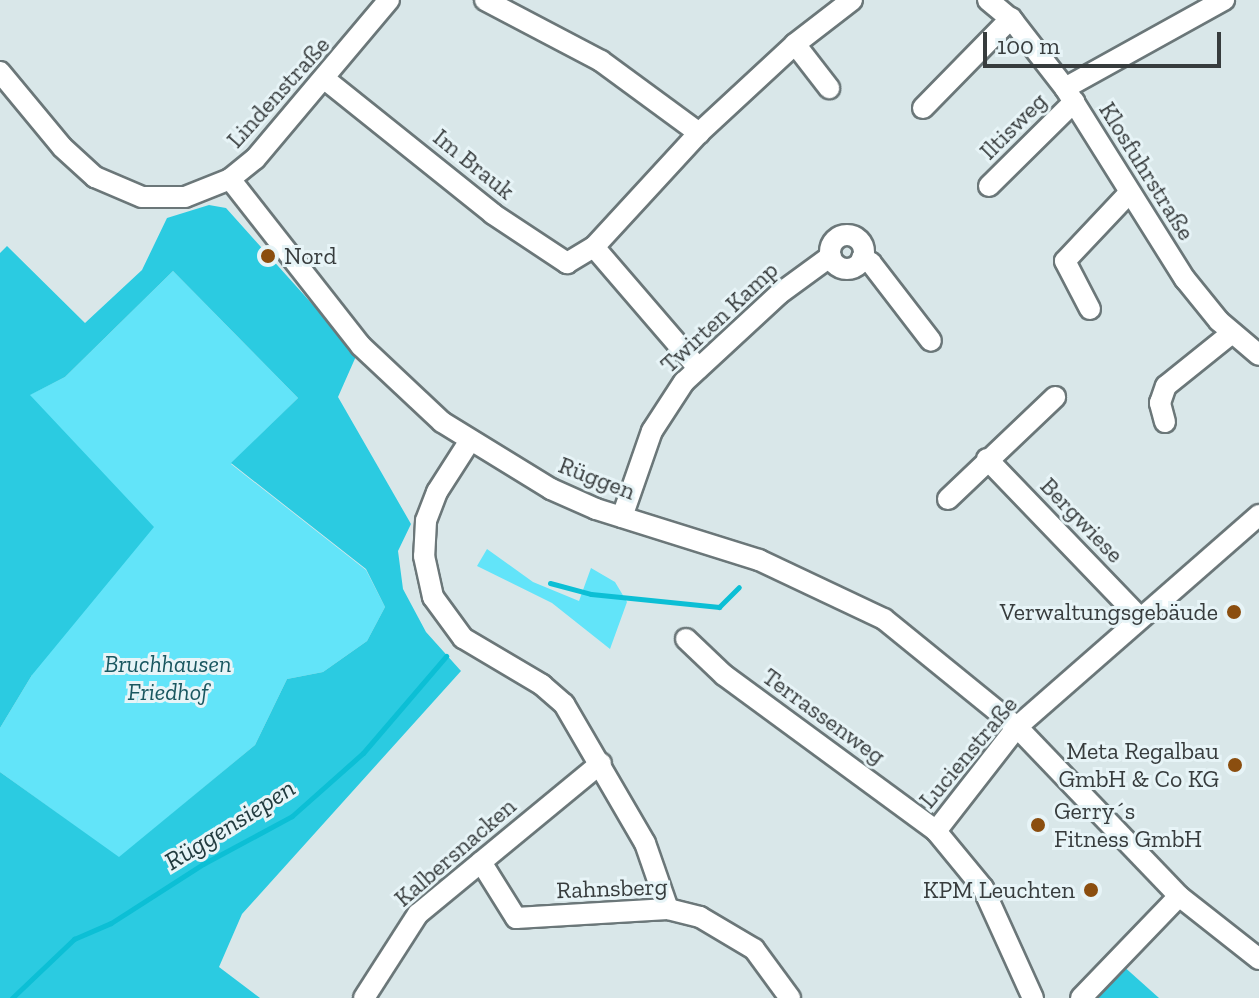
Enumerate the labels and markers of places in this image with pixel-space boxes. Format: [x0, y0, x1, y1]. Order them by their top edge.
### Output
place label: Nord [284, 242, 337, 270]
marker: Nord [259, 247, 277, 265]
place label: Verwaltungsgebäude [1000, 598, 1218, 626]
marker: Verwaltungsgebäude [1225, 603, 1243, 621]
place label: Meta Regalbau GmbH & Co KG [1058, 737, 1219, 793]
marker: Meta Regalbau GmbH & Co KG [1226, 756, 1244, 774]
place label: Gerry´s Fitness GmbH [1054, 797, 1202, 853]
marker: Gerry´s Fitness GmbH [1029, 816, 1047, 834]
place label: KPM Leuchten [923, 876, 1075, 904]
marker: KPM Leuchten [1082, 881, 1100, 899]

